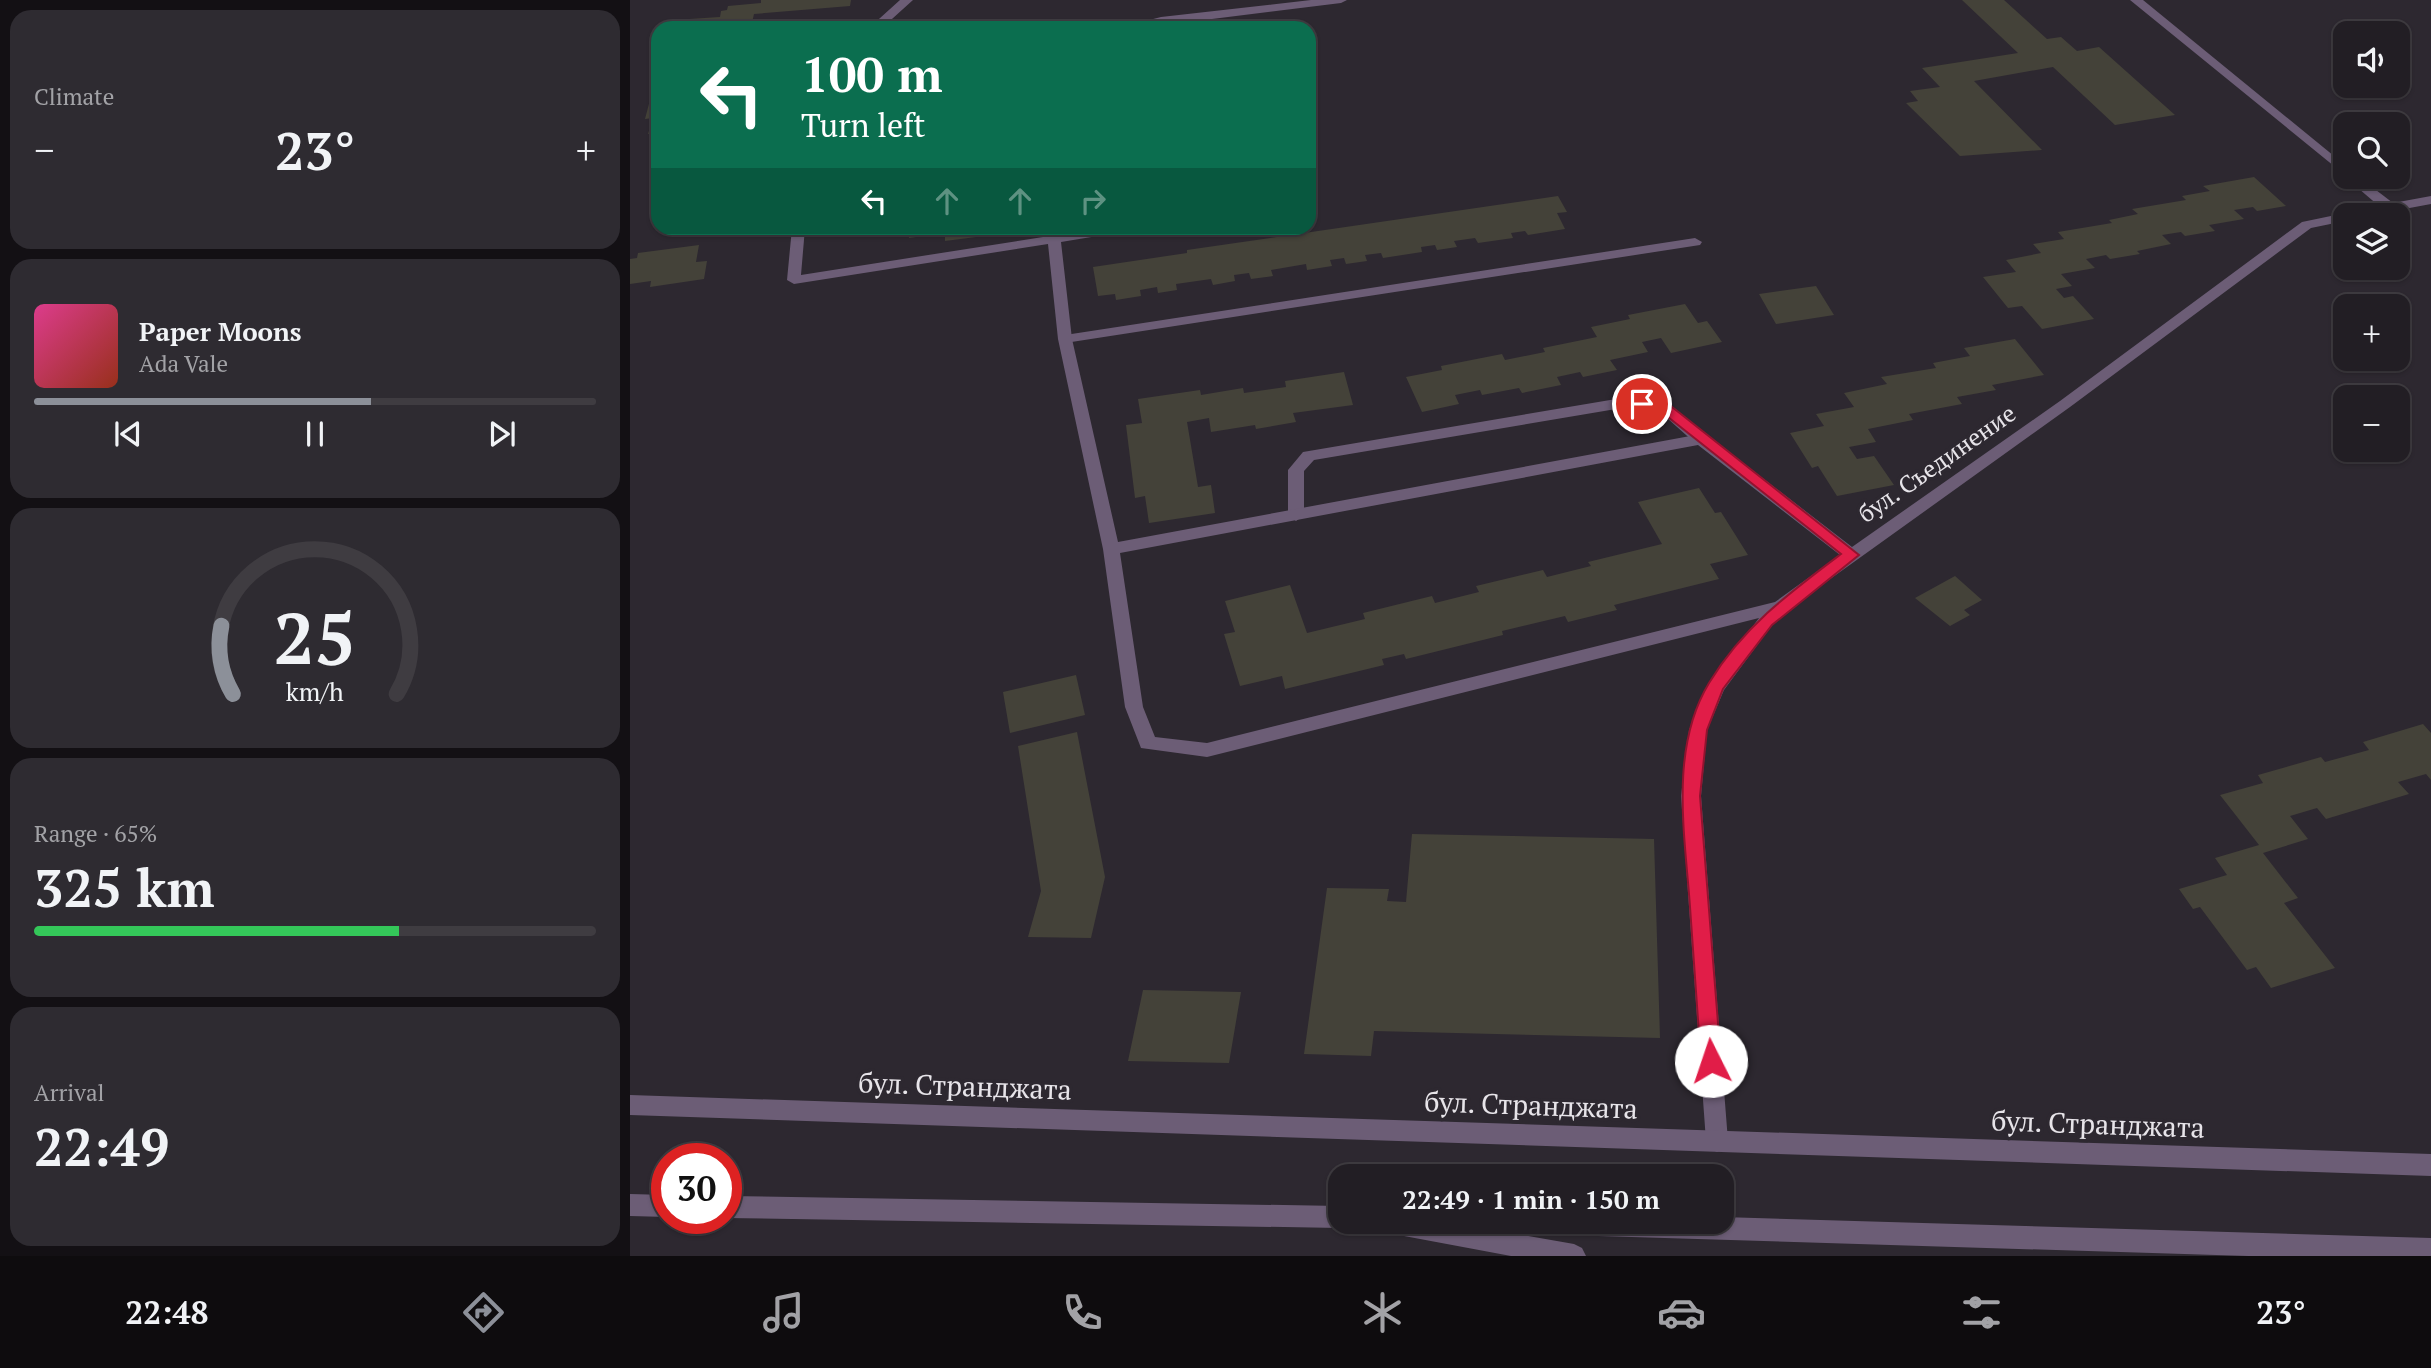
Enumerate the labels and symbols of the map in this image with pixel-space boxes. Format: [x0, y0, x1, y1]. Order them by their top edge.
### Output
pin [1612, 374, 1672, 434]
street label: бул. Съединение [1851, 397, 2022, 529]
position arrow [1674, 1024, 1748, 1098]
street label: бул. Странджата [858, 1063, 1072, 1108]
street label: бул. Странджата [1424, 1082, 1638, 1127]
street label: бул. Странджата [1991, 1101, 2205, 1146]
speed limit sign: 30 [651, 1143, 742, 1234]

